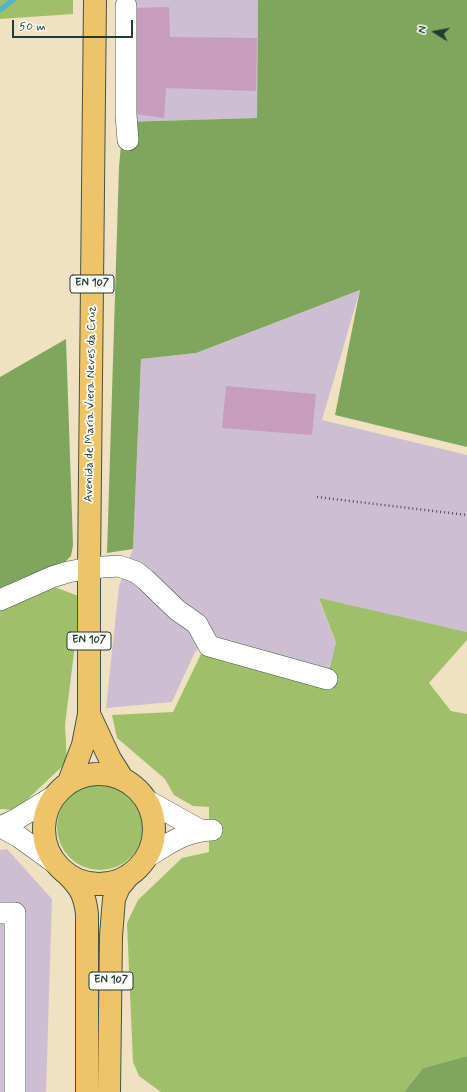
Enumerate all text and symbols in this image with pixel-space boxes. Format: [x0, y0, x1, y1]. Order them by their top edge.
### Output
scale bar [14, 12, 135, 38]
north arrow [415, 12, 455, 52]
text: 50 m [19, 19, 46, 35]
text: N [416, 25, 431, 35]
road number: EN 107 [70, 275, 114, 293]
street label: Avenida de Maria Viera Neves da Cruz [82, 306, 100, 502]
road number: EN 107 [67, 632, 111, 650]
road number: EN 107 [89, 972, 133, 990]

